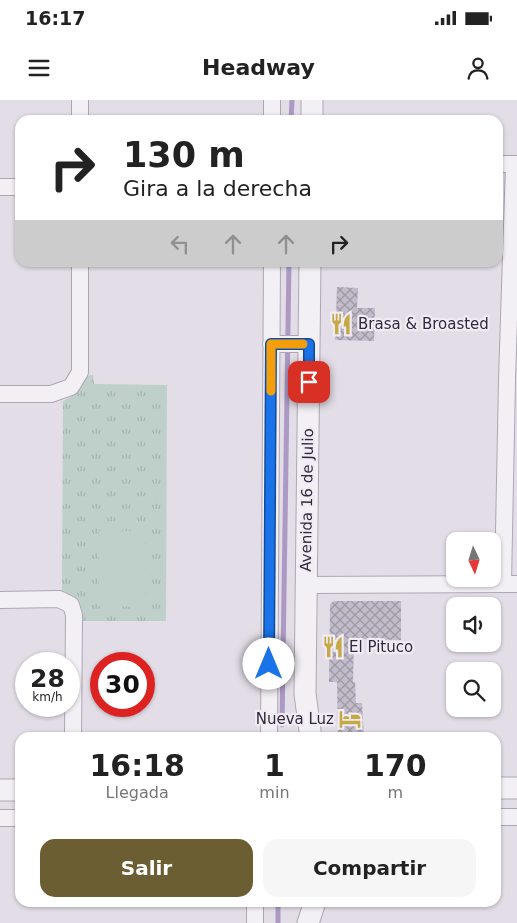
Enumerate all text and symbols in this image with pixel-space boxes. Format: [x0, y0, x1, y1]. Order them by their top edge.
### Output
text: 16:17 [25, 7, 85, 29]
icon: menu [25, 54, 53, 82]
icon: person [464, 54, 492, 82]
text: Headway [202, 55, 315, 80]
icon: right [40, 135, 105, 200]
text: 130 m [123, 135, 245, 175]
text: Gira a la derecha [123, 176, 312, 201]
icon: left [166, 230, 194, 258]
icon: ahead [219, 230, 247, 258]
icon: ahead [272, 230, 300, 258]
icon: right [325, 230, 353, 258]
restaurant icon: Brasa & Broasted [328, 311, 354, 337]
place label: Brasa & Broasted [358, 315, 489, 333]
pin [288, 361, 330, 403]
icon: arrive [295, 368, 323, 396]
street label: Avenida 16 de Julio [297, 428, 317, 572]
north arrow [446, 532, 501, 588]
map controls [446, 532, 501, 717]
button: sound [446, 597, 501, 652]
restaurant icon: El Pituco [320, 634, 346, 660]
position arrow [242, 637, 294, 689]
place label: El Pituco [349, 638, 413, 656]
speed limit sign: 30 [90, 652, 155, 717]
button: search [446, 662, 501, 717]
text: 28 [30, 664, 65, 693]
text: km/h [32, 690, 63, 704]
hotel icon: Nueva Luz [337, 706, 363, 732]
place label: Nueva Luz [256, 710, 334, 728]
text: 16:18 [89, 748, 185, 783]
text: 1 [264, 748, 285, 783]
text: 170 [364, 748, 427, 783]
text: Llegada [106, 783, 169, 802]
text: min [259, 783, 290, 802]
text: m [387, 783, 403, 802]
button: Salir [40, 839, 253, 897]
button: Compartir [263, 839, 476, 897]

